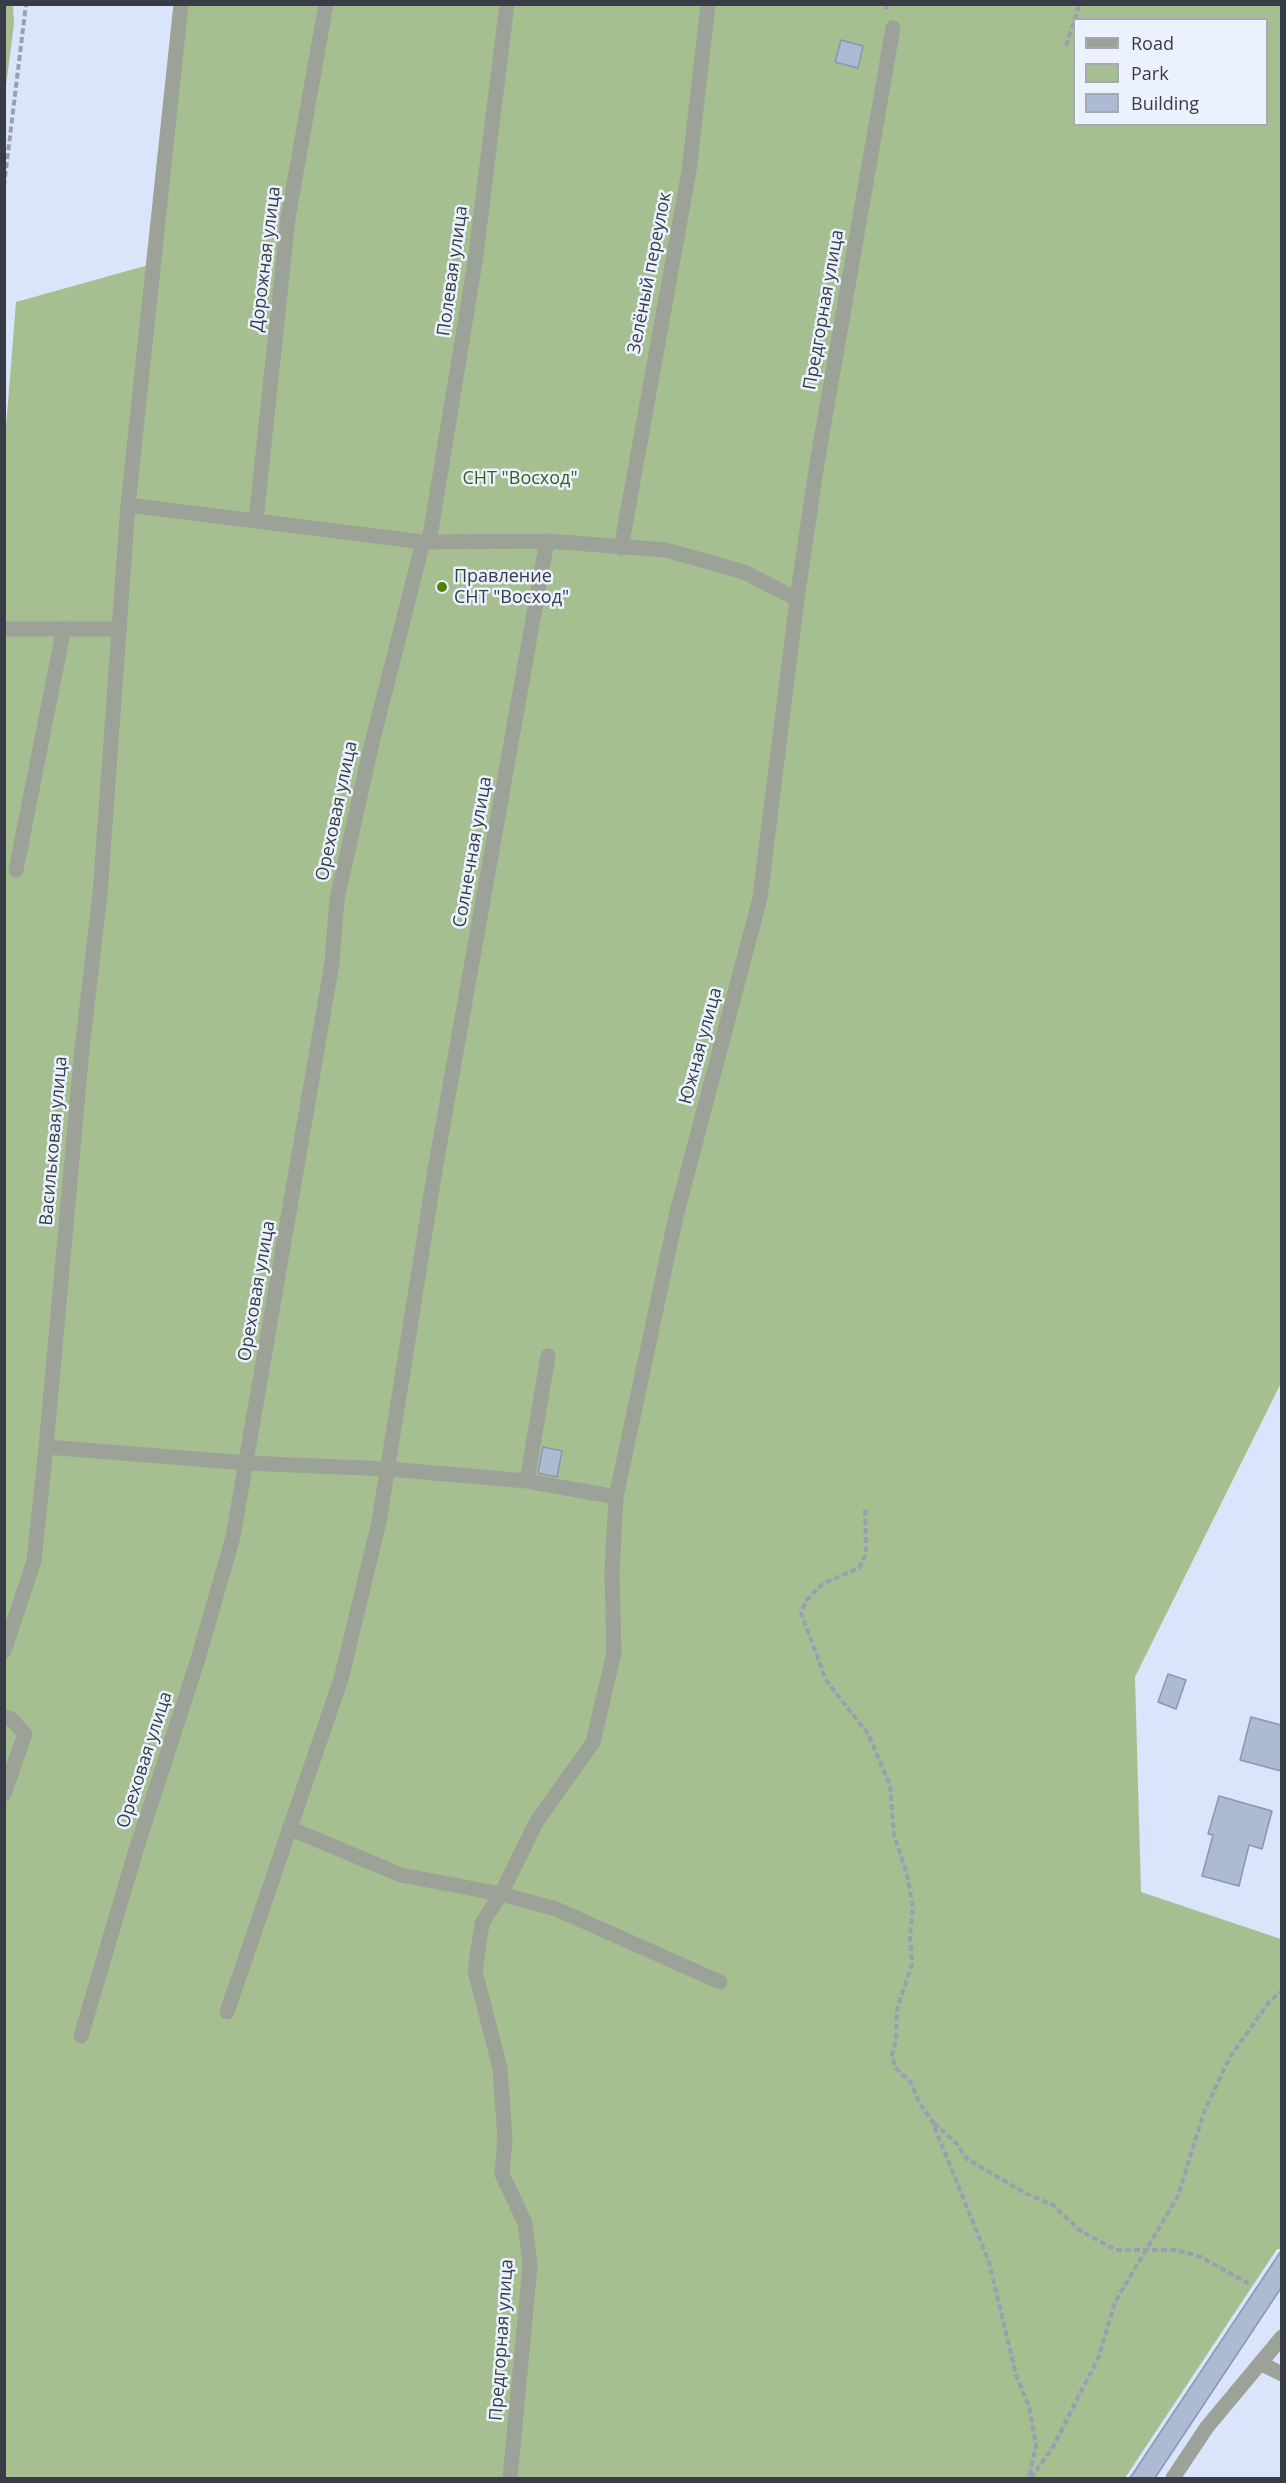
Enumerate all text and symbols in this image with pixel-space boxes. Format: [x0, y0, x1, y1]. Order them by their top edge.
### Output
legend [1073, 18, 1268, 126]
text: Road [1131, 31, 1174, 55]
text: Park [1131, 61, 1169, 85]
text: Building [1131, 91, 1199, 115]
street label: Дорожная улица [246, 185, 286, 333]
street label: Зелёный переулок [624, 190, 676, 356]
street label: Полевая улица [433, 204, 473, 338]
street label: Предгорная улица [799, 228, 849, 392]
park label: СНТ "Восход" [462, 468, 578, 490]
place label: Правление СНТ "Восход" [454, 566, 569, 608]
marker: Правление СНТ "Восход" [435, 580, 449, 594]
street label: Ореховая улица [312, 739, 362, 883]
street label: Солнечная улица [449, 775, 497, 929]
street label: Южная улица [675, 985, 727, 1107]
street label: Васильковая улица [36, 1056, 72, 1226]
street label: Ореховая улица [234, 1219, 280, 1363]
street label: Ореховая улица [113, 1689, 177, 1831]
street label: Предгорная улица [486, 2258, 518, 2422]

